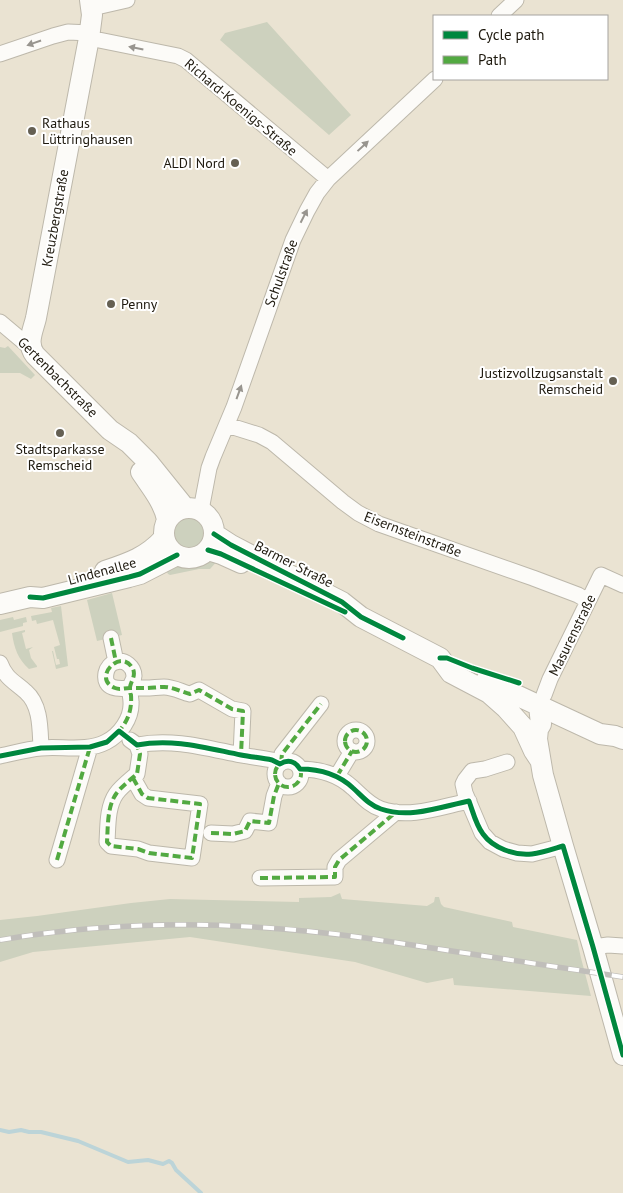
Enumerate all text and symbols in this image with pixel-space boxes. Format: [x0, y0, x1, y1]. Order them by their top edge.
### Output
legend [433, 15, 608, 80]
text: Cycle path [478, 25, 544, 44]
one-way arrow [26, 40, 41, 47]
one-way arrow [128, 43, 144, 51]
text: Path [478, 50, 507, 69]
street label: Richard-Koenigs-Straße [181, 54, 301, 160]
place label: Rathaus Lüttringhausen [42, 114, 133, 148]
marker: Rathaus Lüttringhausen [26, 125, 38, 137]
one-way arrow [357, 140, 369, 152]
place label: ALDI Nord [163, 154, 225, 172]
marker: ALDI Nord [229, 157, 241, 169]
street label: Kreuzbergstraße [38, 168, 72, 268]
one-way arrow [300, 209, 308, 223]
street label: Schulstraße [260, 237, 302, 309]
place label: Penny [121, 295, 158, 313]
marker: Penny [105, 298, 117, 310]
street label: Gertenbachstraße [14, 333, 102, 421]
place label: Justizvollzugsanstalt Remscheid [479, 364, 603, 398]
marker: Justizvollzugsanstalt Remscheid [607, 375, 619, 387]
one-way arrow [235, 384, 243, 399]
marker: Stadtsparkasse Remscheid [54, 427, 66, 439]
place label: Stadtsparkasse Remscheid [15, 440, 105, 474]
street label: Eisernsteinstraße [361, 507, 465, 561]
street label: Barmer Straße [252, 536, 336, 592]
street label: Lindenallee [66, 553, 138, 589]
street label: Masurenstraße [544, 591, 600, 679]

